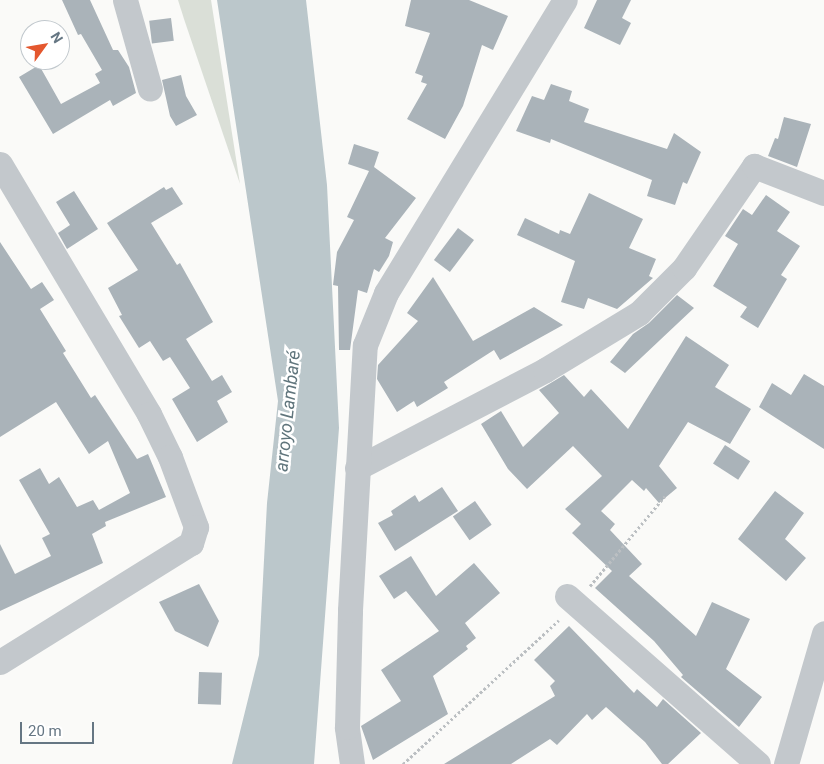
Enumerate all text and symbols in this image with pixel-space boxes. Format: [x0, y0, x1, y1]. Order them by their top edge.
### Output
north arrow [20, 20, 70, 70]
text: N [47, 29, 66, 46]
water label: arroyo Lambaré [271, 349, 305, 473]
scale bar [22, 712, 96, 744]
text: 20 m [28, 722, 62, 740]

